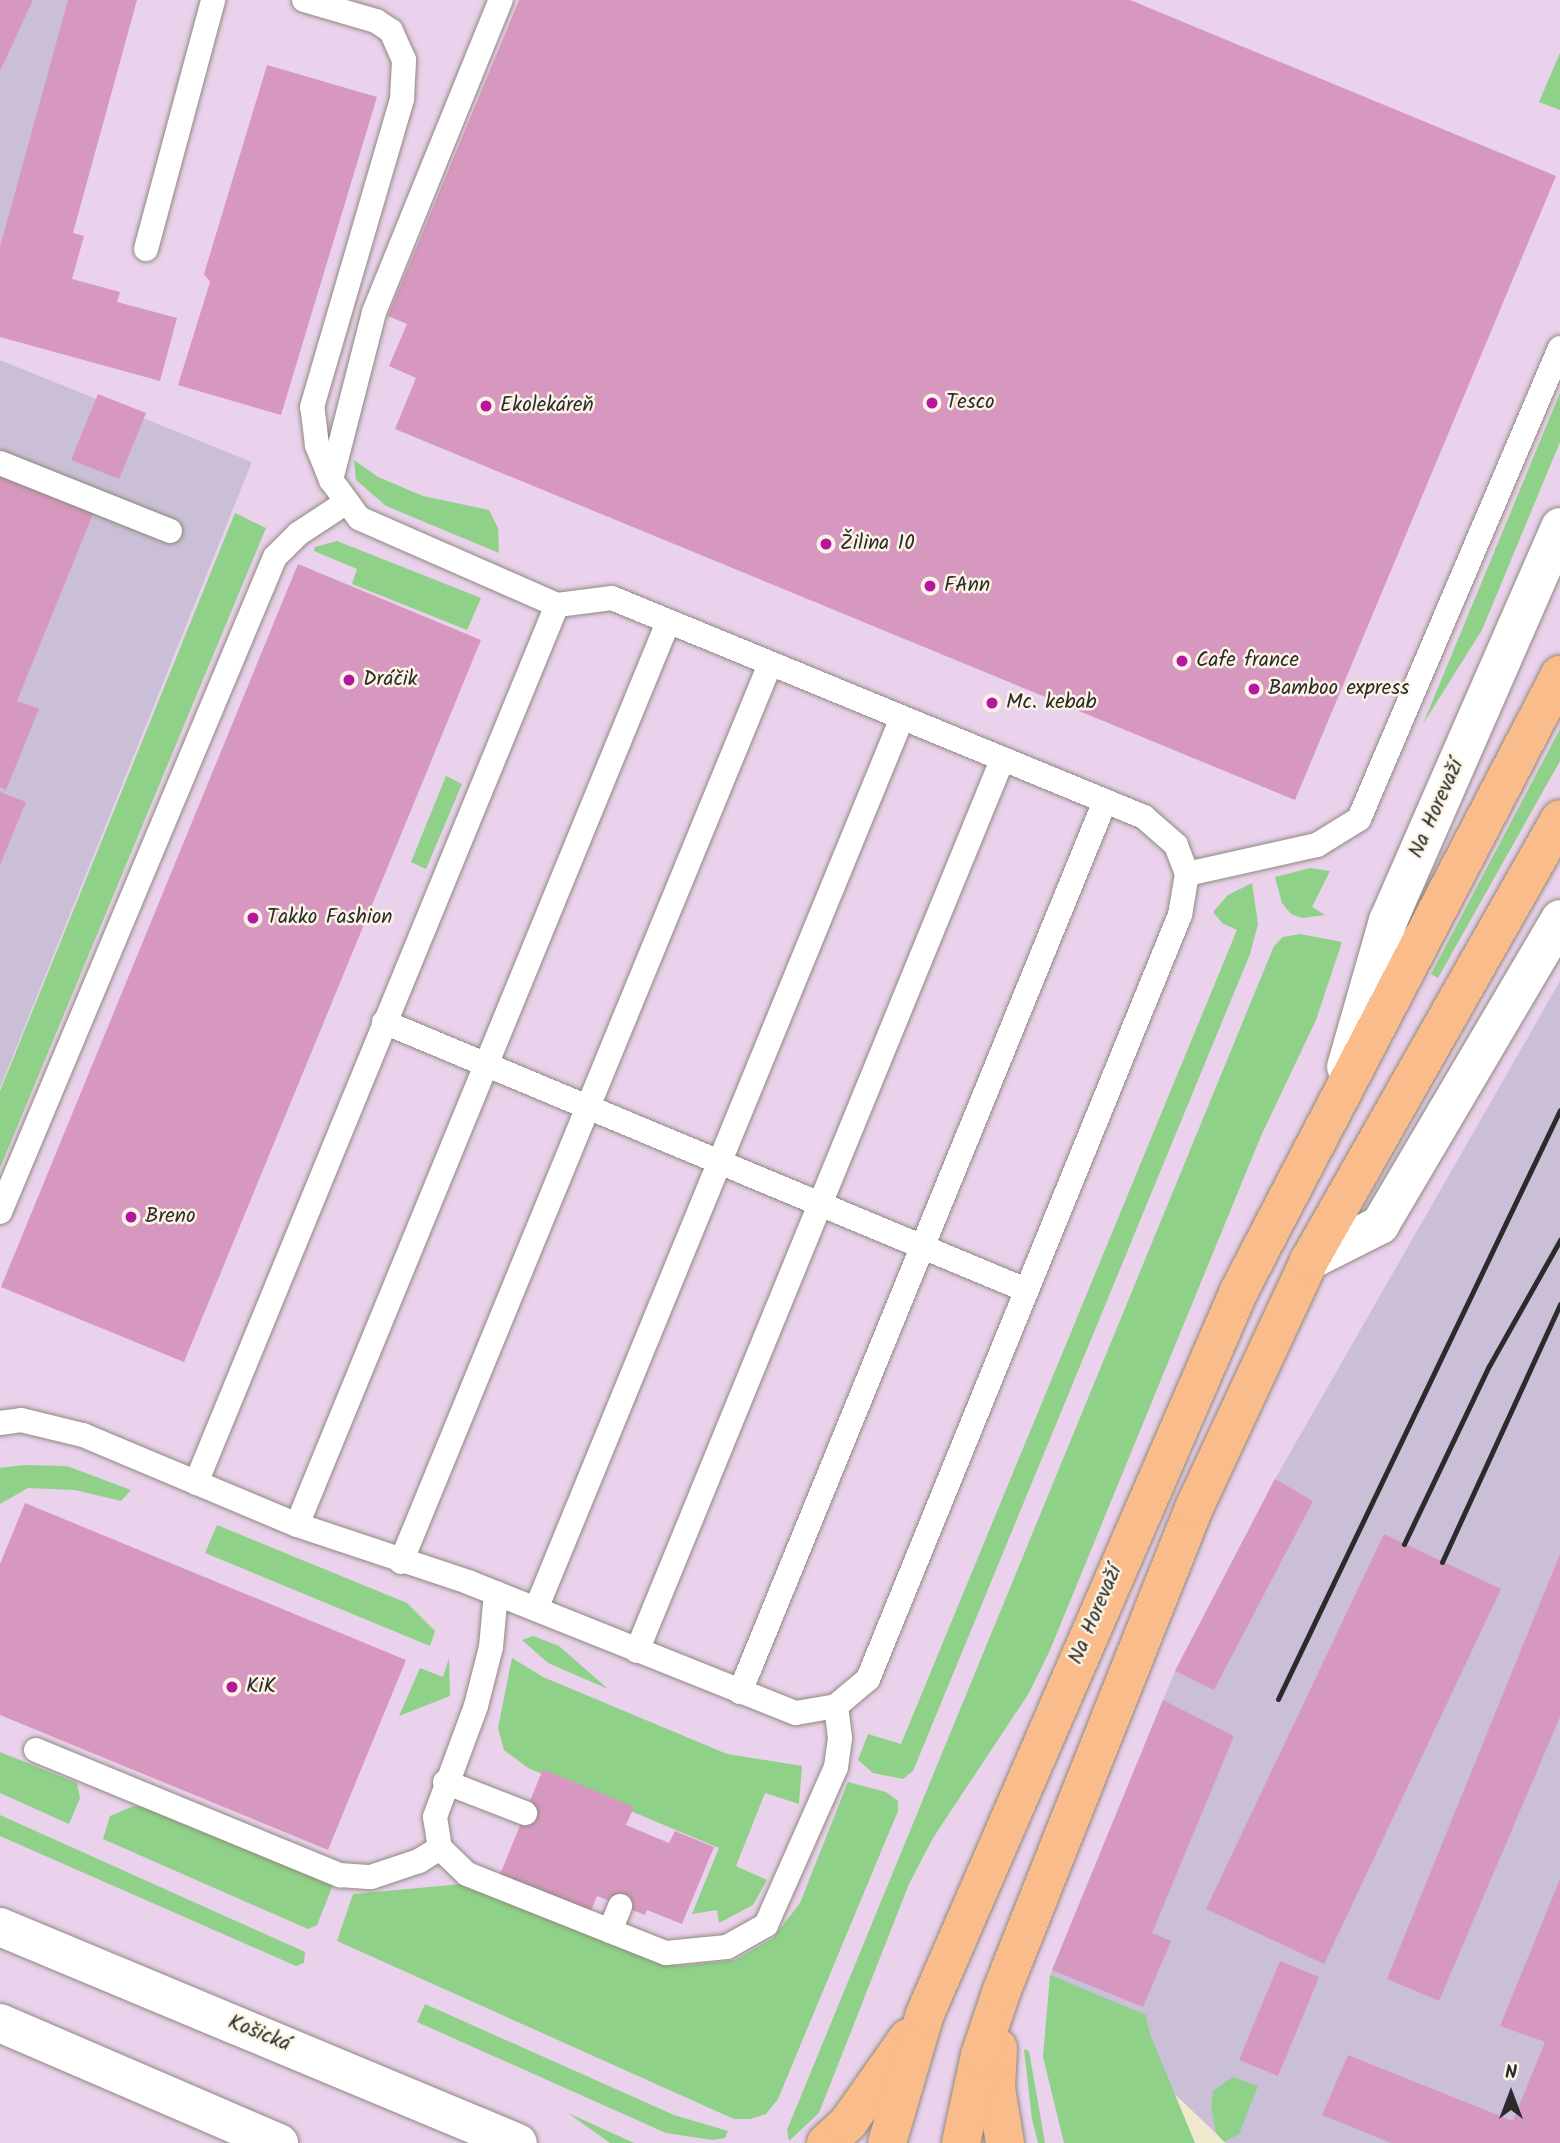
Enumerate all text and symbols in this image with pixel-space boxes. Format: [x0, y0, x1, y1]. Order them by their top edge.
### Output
place label: Tesco [946, 390, 994, 416]
place label: Ekolekáreň [500, 393, 594, 419]
marker: Tesco [924, 395, 940, 411]
marker: Ekolekáreň [478, 398, 494, 414]
place label: Žilina 10 [840, 531, 915, 557]
marker: Žilina 10 [818, 536, 834, 552]
place label: FAnn [944, 573, 990, 599]
marker: FAnn [922, 578, 938, 594]
place label: Cafe france [1196, 648, 1299, 674]
marker: Cafe france [1174, 653, 1190, 669]
place label: Dráčik [363, 667, 418, 693]
marker: Dráčik [341, 672, 357, 688]
place label: Bamboo express [1268, 676, 1409, 702]
marker: Bamboo express [1246, 681, 1262, 697]
place label: Mc. kebab [1006, 690, 1097, 716]
marker: Mc. kebab [984, 695, 1000, 711]
street label: Na Horevaží [1404, 756, 1470, 862]
place label: Takko Fashion [267, 905, 392, 931]
marker: Takko Fashion [245, 910, 261, 926]
place label: Breno [145, 1204, 195, 1230]
marker: Breno [123, 1209, 139, 1225]
street label: Na Horevaží [1064, 1562, 1128, 1668]
place label: KiK [246, 1674, 276, 1700]
marker: KiK [224, 1679, 240, 1695]
street label: Košická [224, 2010, 294, 2058]
text: N [1505, 2058, 1517, 2088]
north arrow [1476, 2059, 1546, 2129]

